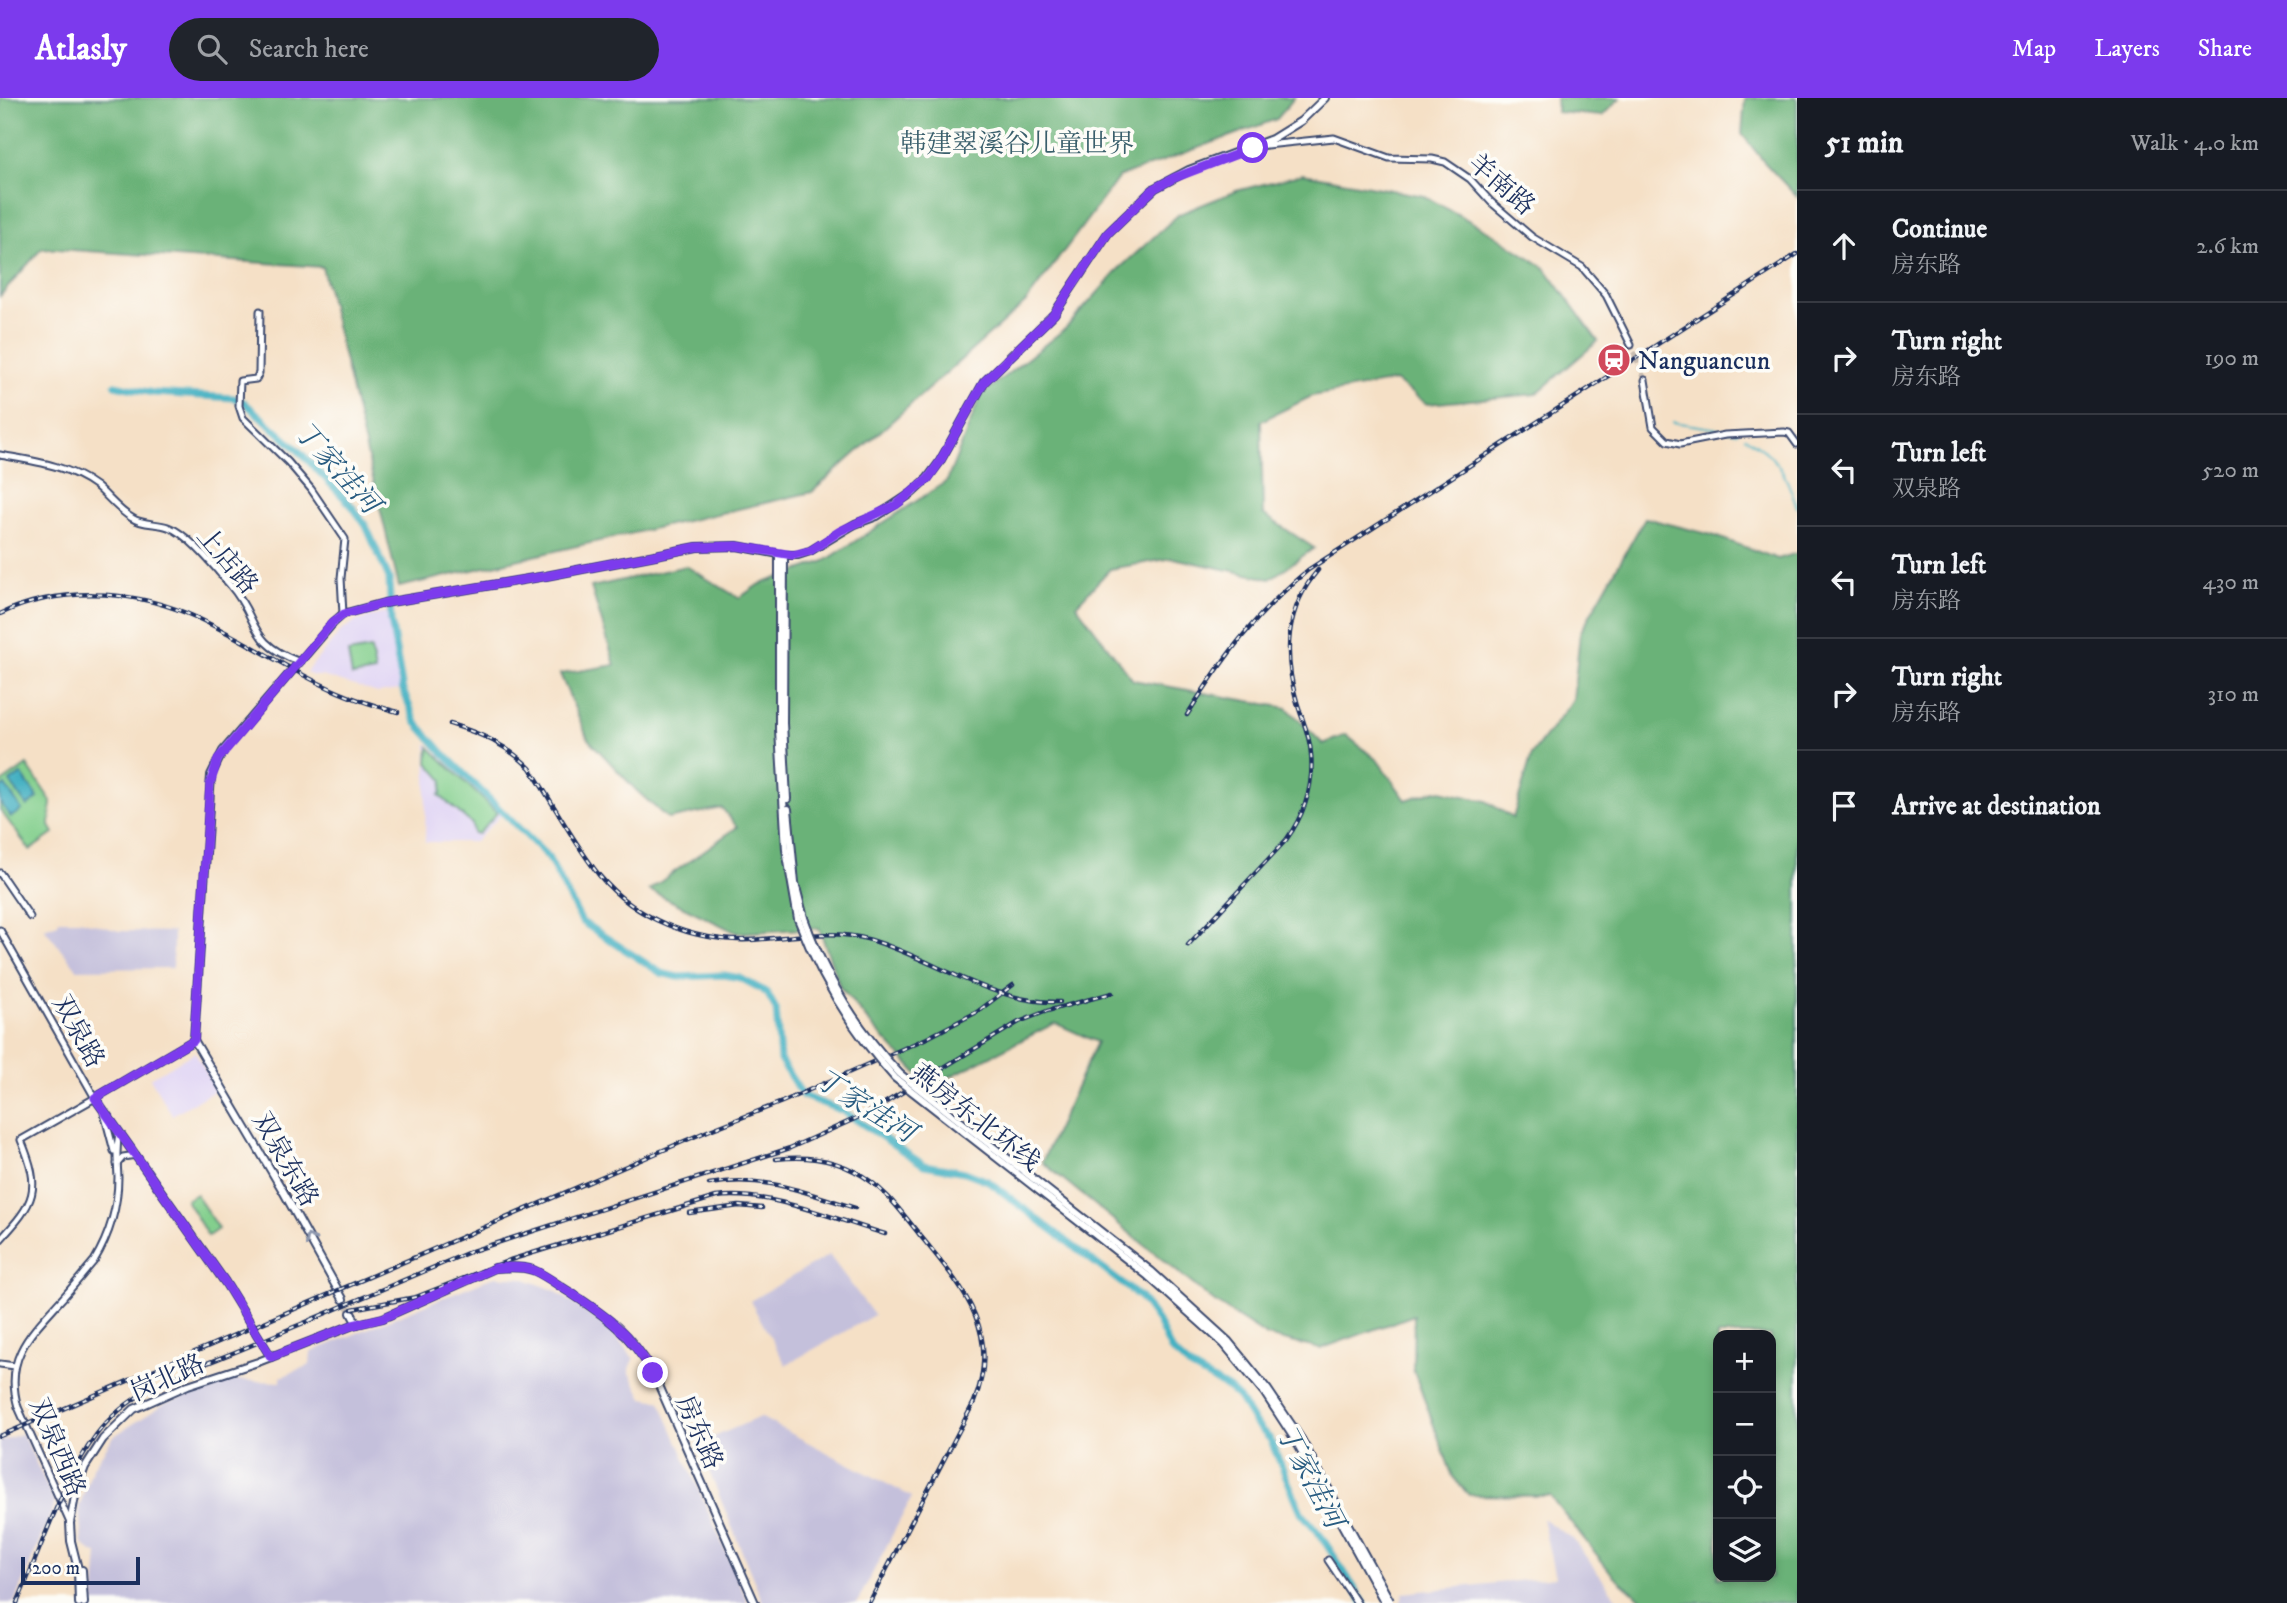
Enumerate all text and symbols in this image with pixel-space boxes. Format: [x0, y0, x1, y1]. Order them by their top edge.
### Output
search box [169, 18, 659, 81]
text: Atlasly [35, 29, 127, 70]
icon: search [193, 30, 231, 68]
text: Search here [249, 33, 369, 66]
text: Map [2012, 34, 2056, 64]
text: Layers [2094, 34, 2160, 64]
text: Share [2198, 34, 2252, 64]
text: 51 min [1825, 125, 1903, 162]
park label: 韩建翠溪谷儿童世界 [900, 128, 1134, 161]
text: Walk · 4.0 km [2131, 129, 2259, 158]
route start [1237, 132, 1268, 163]
street label: 羊南路 [1461, 147, 1541, 223]
text: Continue [1892, 213, 1987, 246]
icon: ahead [1825, 227, 1863, 265]
text: 2.6 km [2196, 232, 2259, 261]
text: 房东路 [1892, 251, 1961, 280]
text: Turn right [1892, 325, 2002, 358]
icon: right [1825, 339, 1863, 377]
station icon: Nanguancun [1595, 341, 1633, 379]
text: 190 m [2205, 344, 2259, 373]
place label: Nanguancun [1638, 345, 1771, 378]
text: 房东路 [1892, 363, 1961, 392]
water label: 丁家洼河 [286, 415, 391, 525]
text: Turn left [1892, 437, 1986, 470]
icon: left [1825, 451, 1863, 489]
text: 520 m [2202, 456, 2259, 485]
text: 双泉路 [1892, 475, 1961, 504]
street label: 上店路 [189, 520, 265, 601]
text: Turn left [1892, 549, 1986, 582]
icon: left [1825, 563, 1863, 601]
text: 430 m [2203, 568, 2259, 597]
text: 房东路 [1892, 587, 1961, 616]
text: Turn right [1892, 661, 2002, 694]
icon: right [1825, 675, 1863, 713]
text: 310 m [2207, 680, 2259, 709]
text: 房东路 [1892, 699, 1961, 728]
icon: arrive [1825, 787, 1863, 825]
text: Arrive at destination [1892, 790, 2101, 823]
street label: 双泉路 [44, 990, 111, 1074]
street label: 燕房东北环线 [903, 1057, 1047, 1179]
water label: 丁家洼河 [808, 1062, 926, 1153]
street label: 双泉东路 [244, 1106, 325, 1213]
one-way arrow [304, 1234, 318, 1247]
map controls [1713, 1330, 1776, 1582]
button: + [1713, 1330, 1776, 1393]
street label: 岗北路 [125, 1347, 210, 1409]
route end [637, 1357, 668, 1388]
street label: 房东路 [668, 1390, 730, 1475]
street label: 双泉西路 [21, 1393, 92, 1502]
button: − [1713, 1393, 1776, 1456]
water label: 丁家洼河 [1268, 1419, 1354, 1539]
button: locate [1713, 1456, 1776, 1519]
button: layers [1713, 1519, 1776, 1582]
scale bar [21, 1554, 140, 1586]
text: 200 m [32, 1557, 80, 1580]

